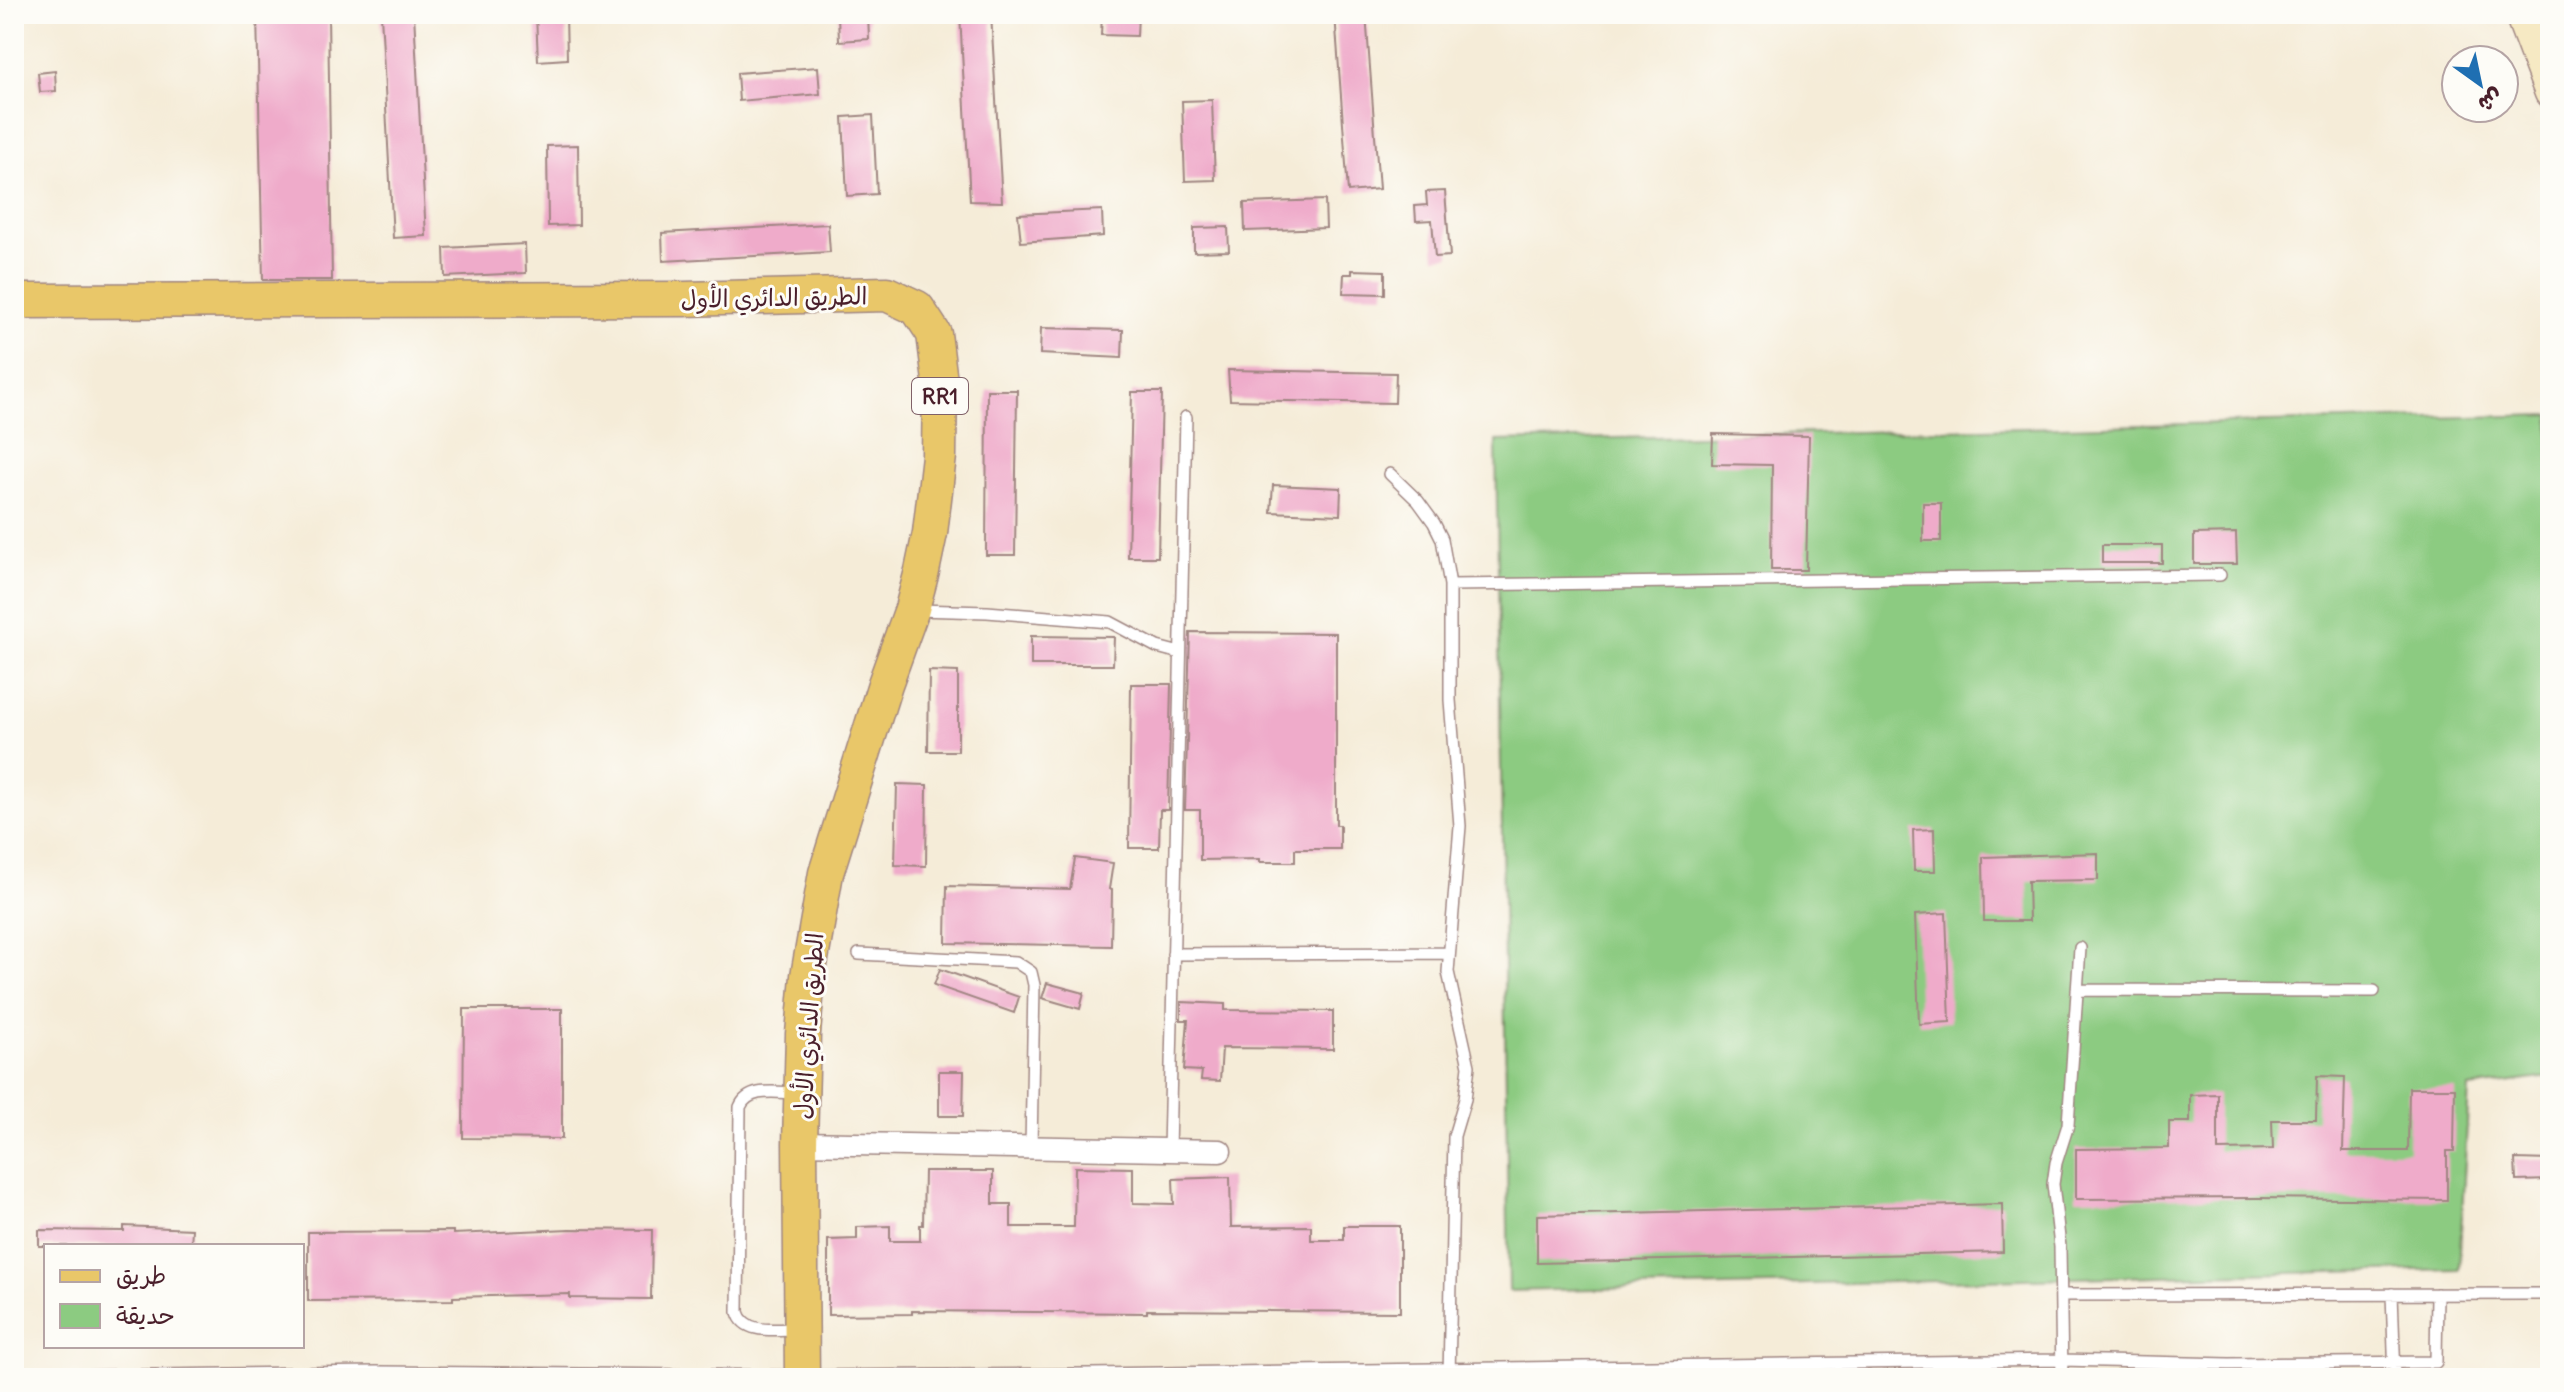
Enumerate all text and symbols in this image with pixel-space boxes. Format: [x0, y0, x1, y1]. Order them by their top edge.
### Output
north arrow [2440, 44, 2520, 124]
text: ش [2473, 82, 2509, 119]
street label: الطريق الدائري الأول [680, 279, 868, 317]
road number: RR1 [912, 378, 968, 414]
street label: الطريق الدائري الأول [786, 932, 832, 1120]
legend [44, 1244, 304, 1348]
text: طريق [116, 1260, 166, 1290]
text: حديقة [116, 1300, 175, 1330]

